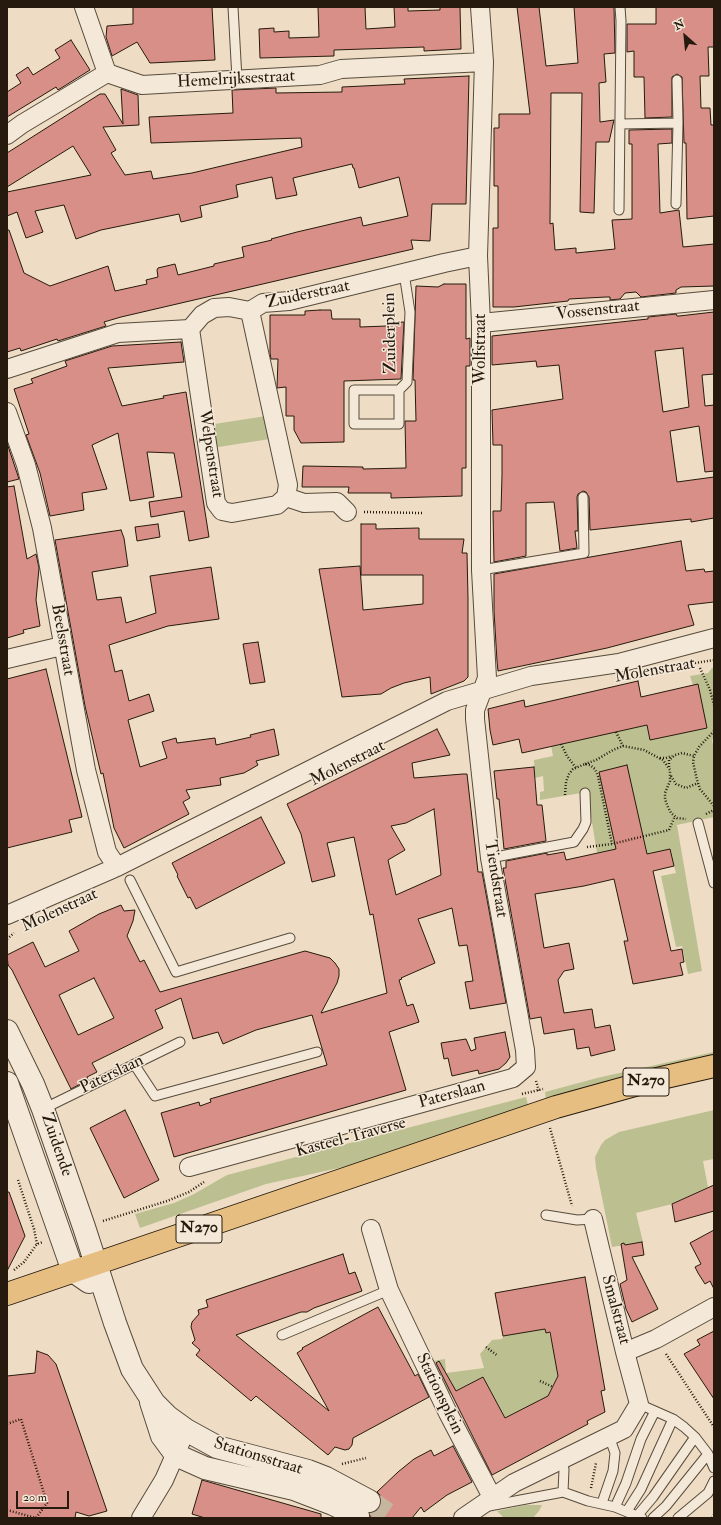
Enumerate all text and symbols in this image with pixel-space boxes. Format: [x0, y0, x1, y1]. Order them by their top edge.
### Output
north arrow [665, 16, 705, 56]
text: N [672, 17, 687, 33]
street label: Hemelrijksestraat [176, 67, 296, 93]
street label: Zuiderstraat [264, 276, 352, 314]
street label: Zuiderplein [380, 292, 402, 374]
street label: Vossenstraat [555, 296, 641, 326]
street label: Wolfstraat [471, 314, 491, 384]
street label: Welpenstraat [193, 409, 227, 499]
street label: Beelsstraat [46, 602, 78, 678]
street label: Molenstraat [613, 654, 697, 688]
street label: Molenstraat [307, 736, 389, 792]
street label: Tiendstraat [479, 839, 511, 919]
street label: Molenstraat [19, 885, 101, 937]
street label: Paterslaan [77, 1051, 147, 1099]
road number: N270 [623, 1068, 669, 1096]
street label: Paterslaan [416, 1076, 488, 1114]
street label: Zuidende [36, 1111, 76, 1179]
street label: Kasteel-Traverse [294, 1113, 408, 1163]
road number: N270 [176, 1215, 222, 1243]
street label: Smalstraat [596, 1273, 634, 1347]
street label: Stationsplein [411, 1350, 467, 1438]
street label: Stationsstraat [211, 1434, 305, 1480]
scale bar [18, 1483, 71, 1509]
text: 20 m [23, 1490, 47, 1505]

